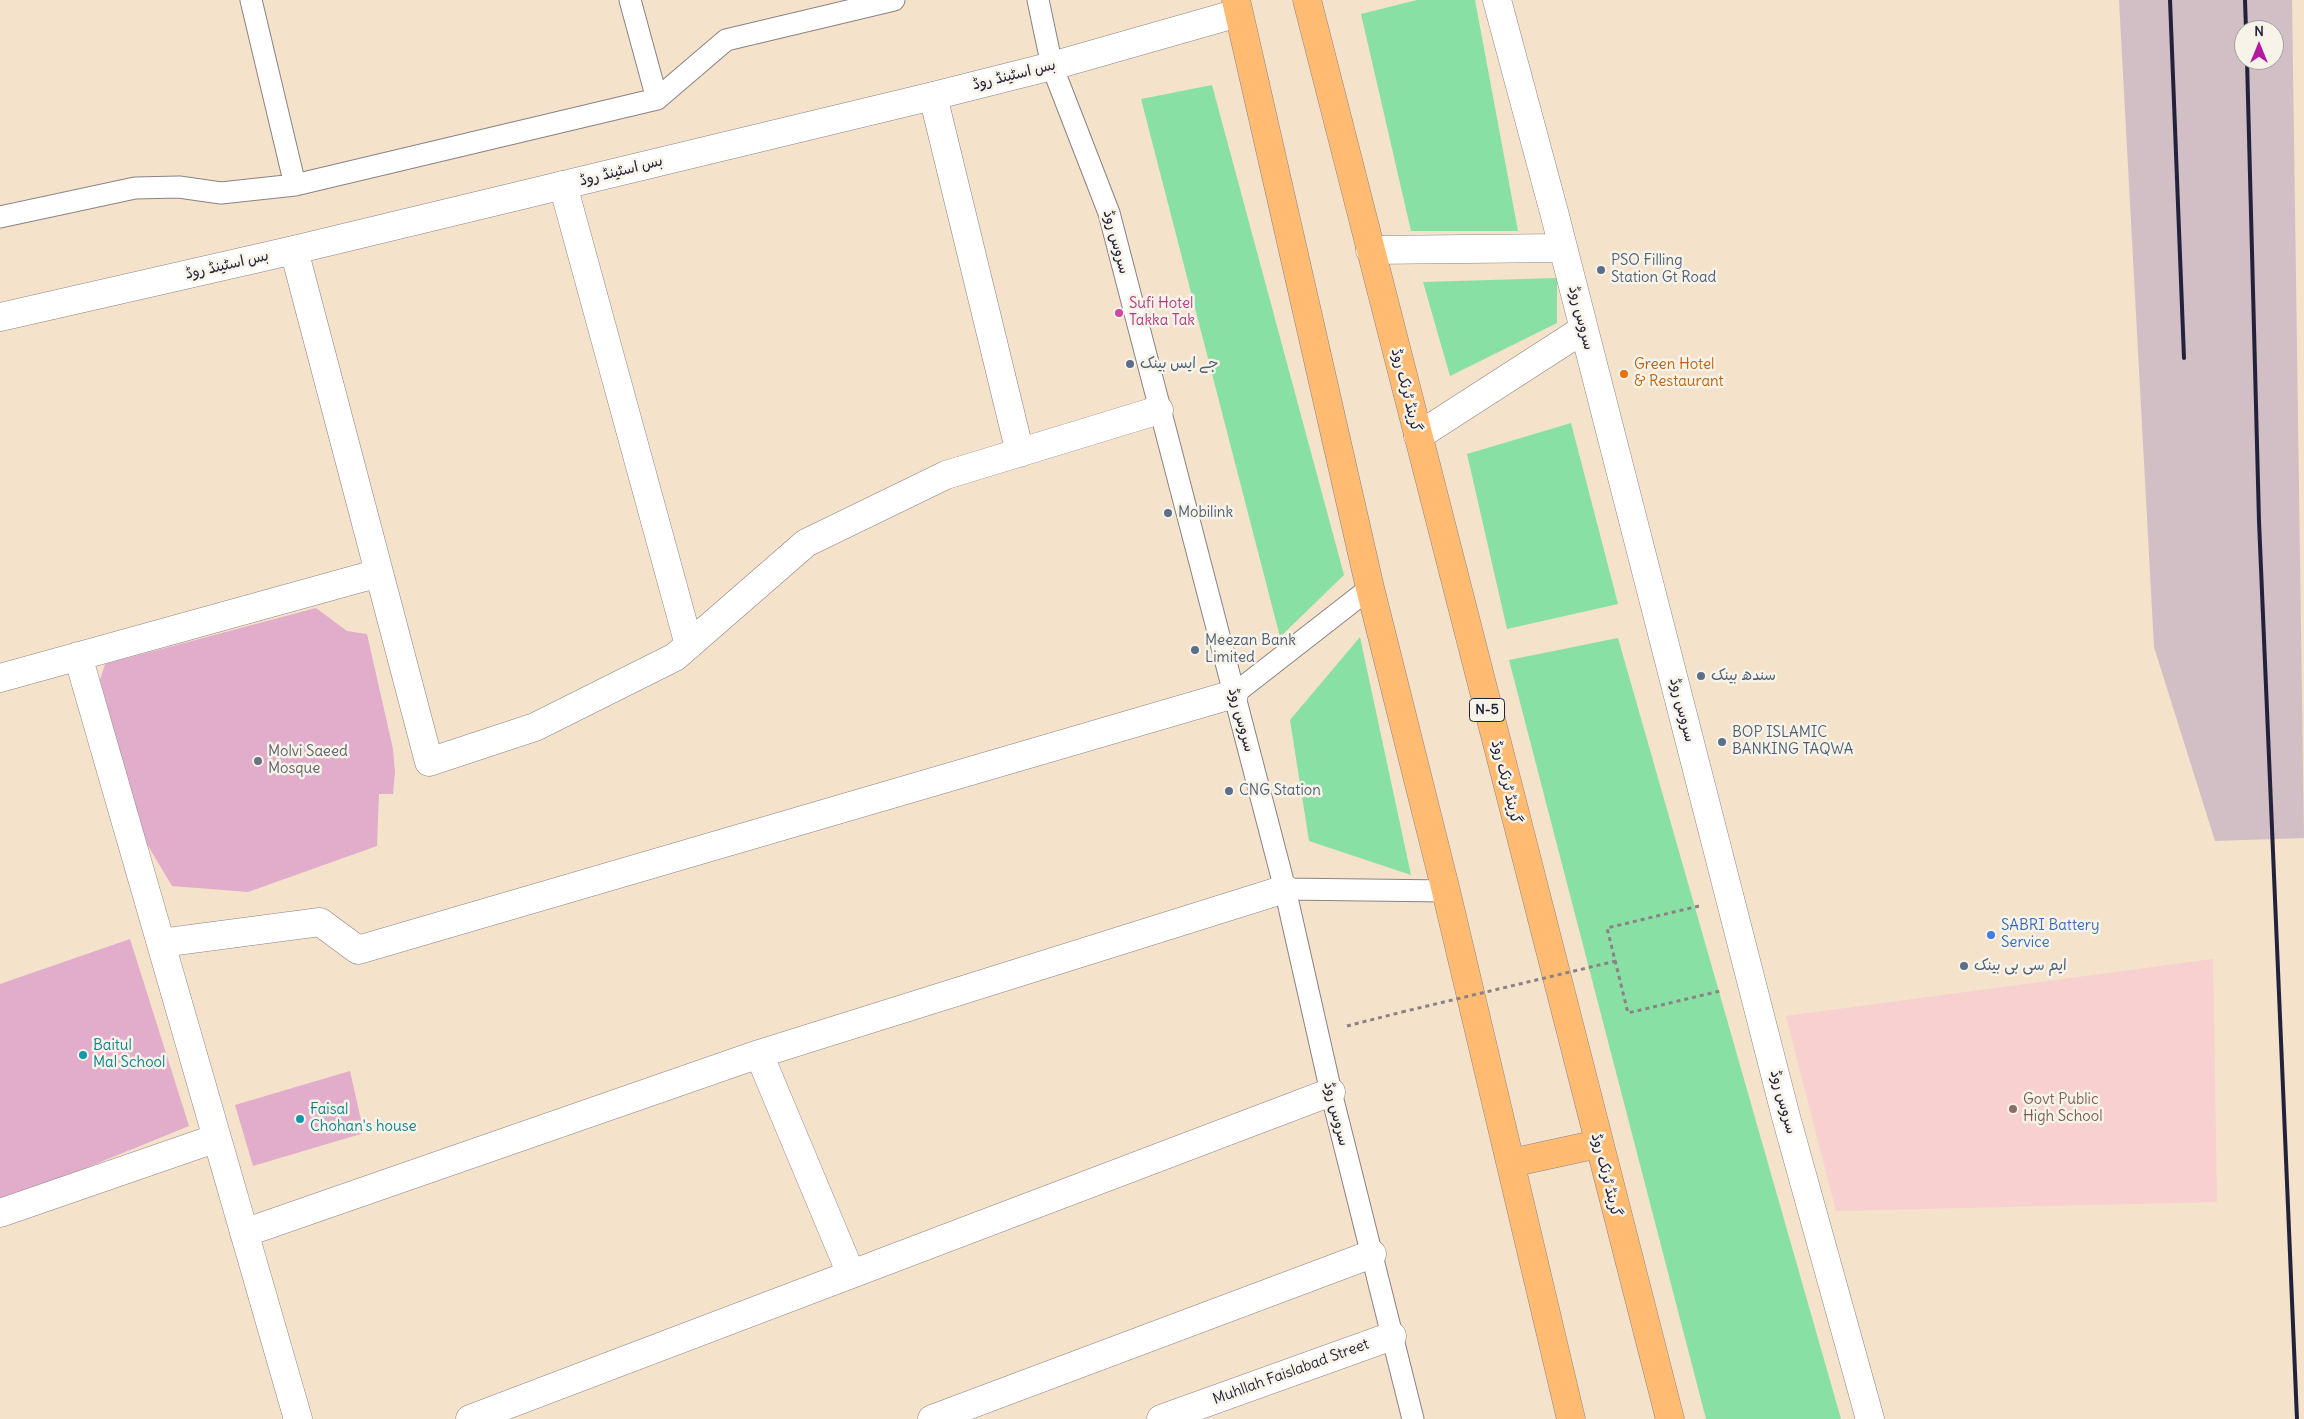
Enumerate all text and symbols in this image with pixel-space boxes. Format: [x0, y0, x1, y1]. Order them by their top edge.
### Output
north arrow [2234, 20, 2284, 70]
text: N [2254, 22, 2264, 40]
street label: بس اسٹینڈ روڈ [970, 56, 1058, 94]
street label: بس اسٹینڈ روڈ [577, 152, 665, 190]
street label: سروس روڈ [1099, 208, 1133, 276]
street label: بس اسٹینڈ روڈ [183, 247, 271, 283]
place label: PSO Filling Station Gt Road [1611, 252, 1716, 287]
marker: PSO Filling Station Gt Road [1595, 264, 1607, 276]
street label: سروس روڈ [1564, 284, 1598, 352]
place label: Sufi Hotel Takka Tak [1129, 295, 1195, 330]
marker: Sufi Hotel Takka Tak [1113, 307, 1125, 319]
street label: گرینڈ ٹرنک روڈ [1387, 346, 1425, 434]
place label: جے ایس بینک [1140, 355, 1218, 373]
place label: Green Hotel & Restaurant [1634, 356, 1724, 391]
marker: جے ایس بینک [1124, 358, 1136, 370]
marker: Green Hotel & Restaurant [1618, 368, 1630, 380]
place label: Mobilink [1178, 504, 1233, 522]
marker: Mobilink [1162, 507, 1174, 519]
place label: Meezan Bank Limited [1205, 632, 1296, 667]
marker: Meezan Bank Limited [1189, 644, 1201, 656]
place label: سندھ بینک [1711, 667, 1776, 685]
marker: سندھ بینک [1695, 670, 1707, 682]
street label: سروس روڈ [1665, 676, 1699, 744]
street label: سروس روڈ [1224, 686, 1258, 754]
road number: N-5 [1470, 698, 1504, 722]
place label: BOP ISLAMIC BANKING TAQWA [1732, 724, 1853, 759]
marker: BOP ISLAMIC BANKING TAQWA [1716, 736, 1728, 748]
street label: گرینڈ ٹرنک روڈ [1487, 738, 1525, 826]
place label: Molvi Saeed Mosque [268, 743, 348, 778]
marker: Molvi Saeed Mosque [252, 755, 264, 767]
place label: CNG Station [1239, 782, 1321, 800]
marker: CNG Station [1223, 785, 1235, 797]
place label: SABRI Battery Service [2001, 917, 2100, 952]
marker: SABRI Battery Service [1985, 929, 1997, 941]
place label: ایم سی بی بینک [1974, 957, 2067, 975]
marker: ایم سی بی بینک [1958, 960, 1970, 972]
place label: Baitul Mal School [93, 1037, 165, 1072]
marker: Baitul Mal School [77, 1049, 89, 1061]
street label: سروس روڈ [1766, 1068, 1800, 1136]
street label: سروس روڈ [1319, 1080, 1353, 1148]
place label: Govt Public High School [2023, 1091, 2103, 1126]
place label: Faisal Chohan's house [310, 1101, 417, 1136]
marker: Govt Public High School [2007, 1103, 2019, 1115]
marker: Faisal Chohan's house [294, 1113, 306, 1125]
street label: گرینڈ ٹرنک روڈ [1587, 1131, 1625, 1219]
street label: Muhllah Faislabad Street [1211, 1335, 1371, 1409]

